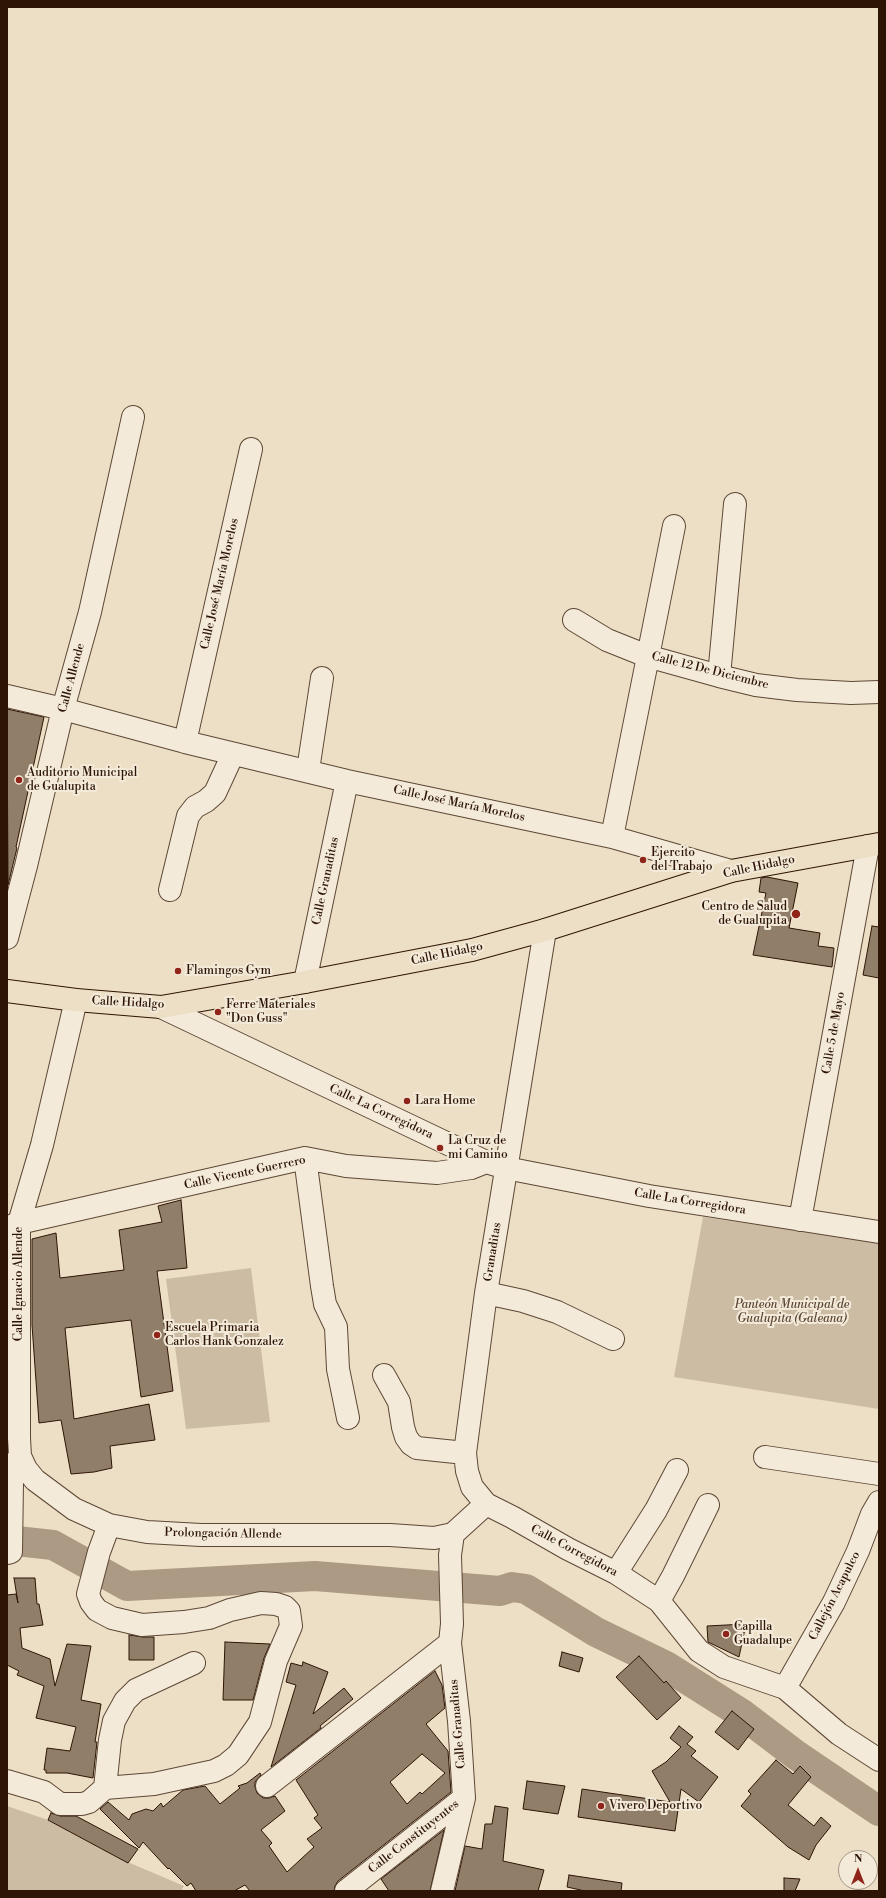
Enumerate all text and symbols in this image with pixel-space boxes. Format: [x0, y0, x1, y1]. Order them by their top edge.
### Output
street label: Calle José María Morelos [198, 517, 242, 651]
street label: Calle Allende [56, 642, 88, 714]
street label: Calle 12 De Diciembre [650, 649, 770, 693]
place label: Auditorio Municipal de Gualupita [27, 766, 137, 794]
marker: Auditorio Municipal de Gualupita [14, 775, 24, 785]
street label: Calle José María Morelos [392, 783, 526, 825]
street label: Calle Granaditas [310, 836, 342, 926]
place label: Ejercito del Trabajo [651, 846, 713, 874]
street label: Calle Hidalgo [722, 852, 796, 882]
marker: Ejercito del Trabajo [638, 855, 648, 865]
place label: Centro de Salud de Gualupita [702, 900, 787, 928]
marker: Centro de Salud de Gualupita [790, 908, 802, 920]
street label: Calle Hidalgo [410, 939, 484, 969]
place label: Flamingos Gym [186, 964, 271, 978]
marker: Flamingos Gym [173, 966, 183, 976]
street label: Calle 5 de Mayo [820, 991, 848, 1075]
street label: Calle Hidalgo [91, 994, 165, 1012]
place label: Ferre Materiales "Don Guss" [226, 998, 315, 1026]
marker: Ferre Materiales "Don Guss" [213, 1007, 223, 1017]
street label: Calle La Corregidora [327, 1082, 435, 1142]
place label: Lara Home [415, 1094, 476, 1108]
marker: Lara Home [402, 1096, 412, 1106]
place label: La Cruz de mi Camino [448, 1134, 508, 1162]
marker: La Cruz de mi Camino [435, 1143, 445, 1153]
street label: Calle Vicente Guerrero [183, 1153, 307, 1193]
street label: Calle La Corregidora [633, 1186, 747, 1218]
street label: Granaditas [481, 1221, 505, 1283]
street label: Calle Ignacio Allende [12, 1227, 26, 1341]
park label: Panteón Municipal de Gualupita (Galeana) [735, 1298, 849, 1326]
place label: Escuela Primaria Carlos Hank Gonzalez [165, 1321, 284, 1349]
marker: Escuela Primaria Carlos Hank Gonzalez [152, 1330, 162, 1340]
street label: Calle Corregidora [528, 1522, 620, 1580]
street label: Prolongación Allende [164, 1526, 282, 1542]
street label: Callejón Acapulco [806, 1549, 864, 1643]
place label: Capilla Guadalupe [734, 1620, 792, 1648]
marker: Capilla Guadalupe [721, 1629, 731, 1639]
street label: Calle Granaditas [447, 1679, 469, 1769]
street label: Calle Constituyentes [366, 1797, 462, 1877]
place label: Vivero Deportivo [609, 1799, 702, 1813]
marker: Vivero Deportivo [596, 1801, 606, 1811]
north arrow [838, 1850, 878, 1890]
text: N [854, 1852, 862, 1866]

